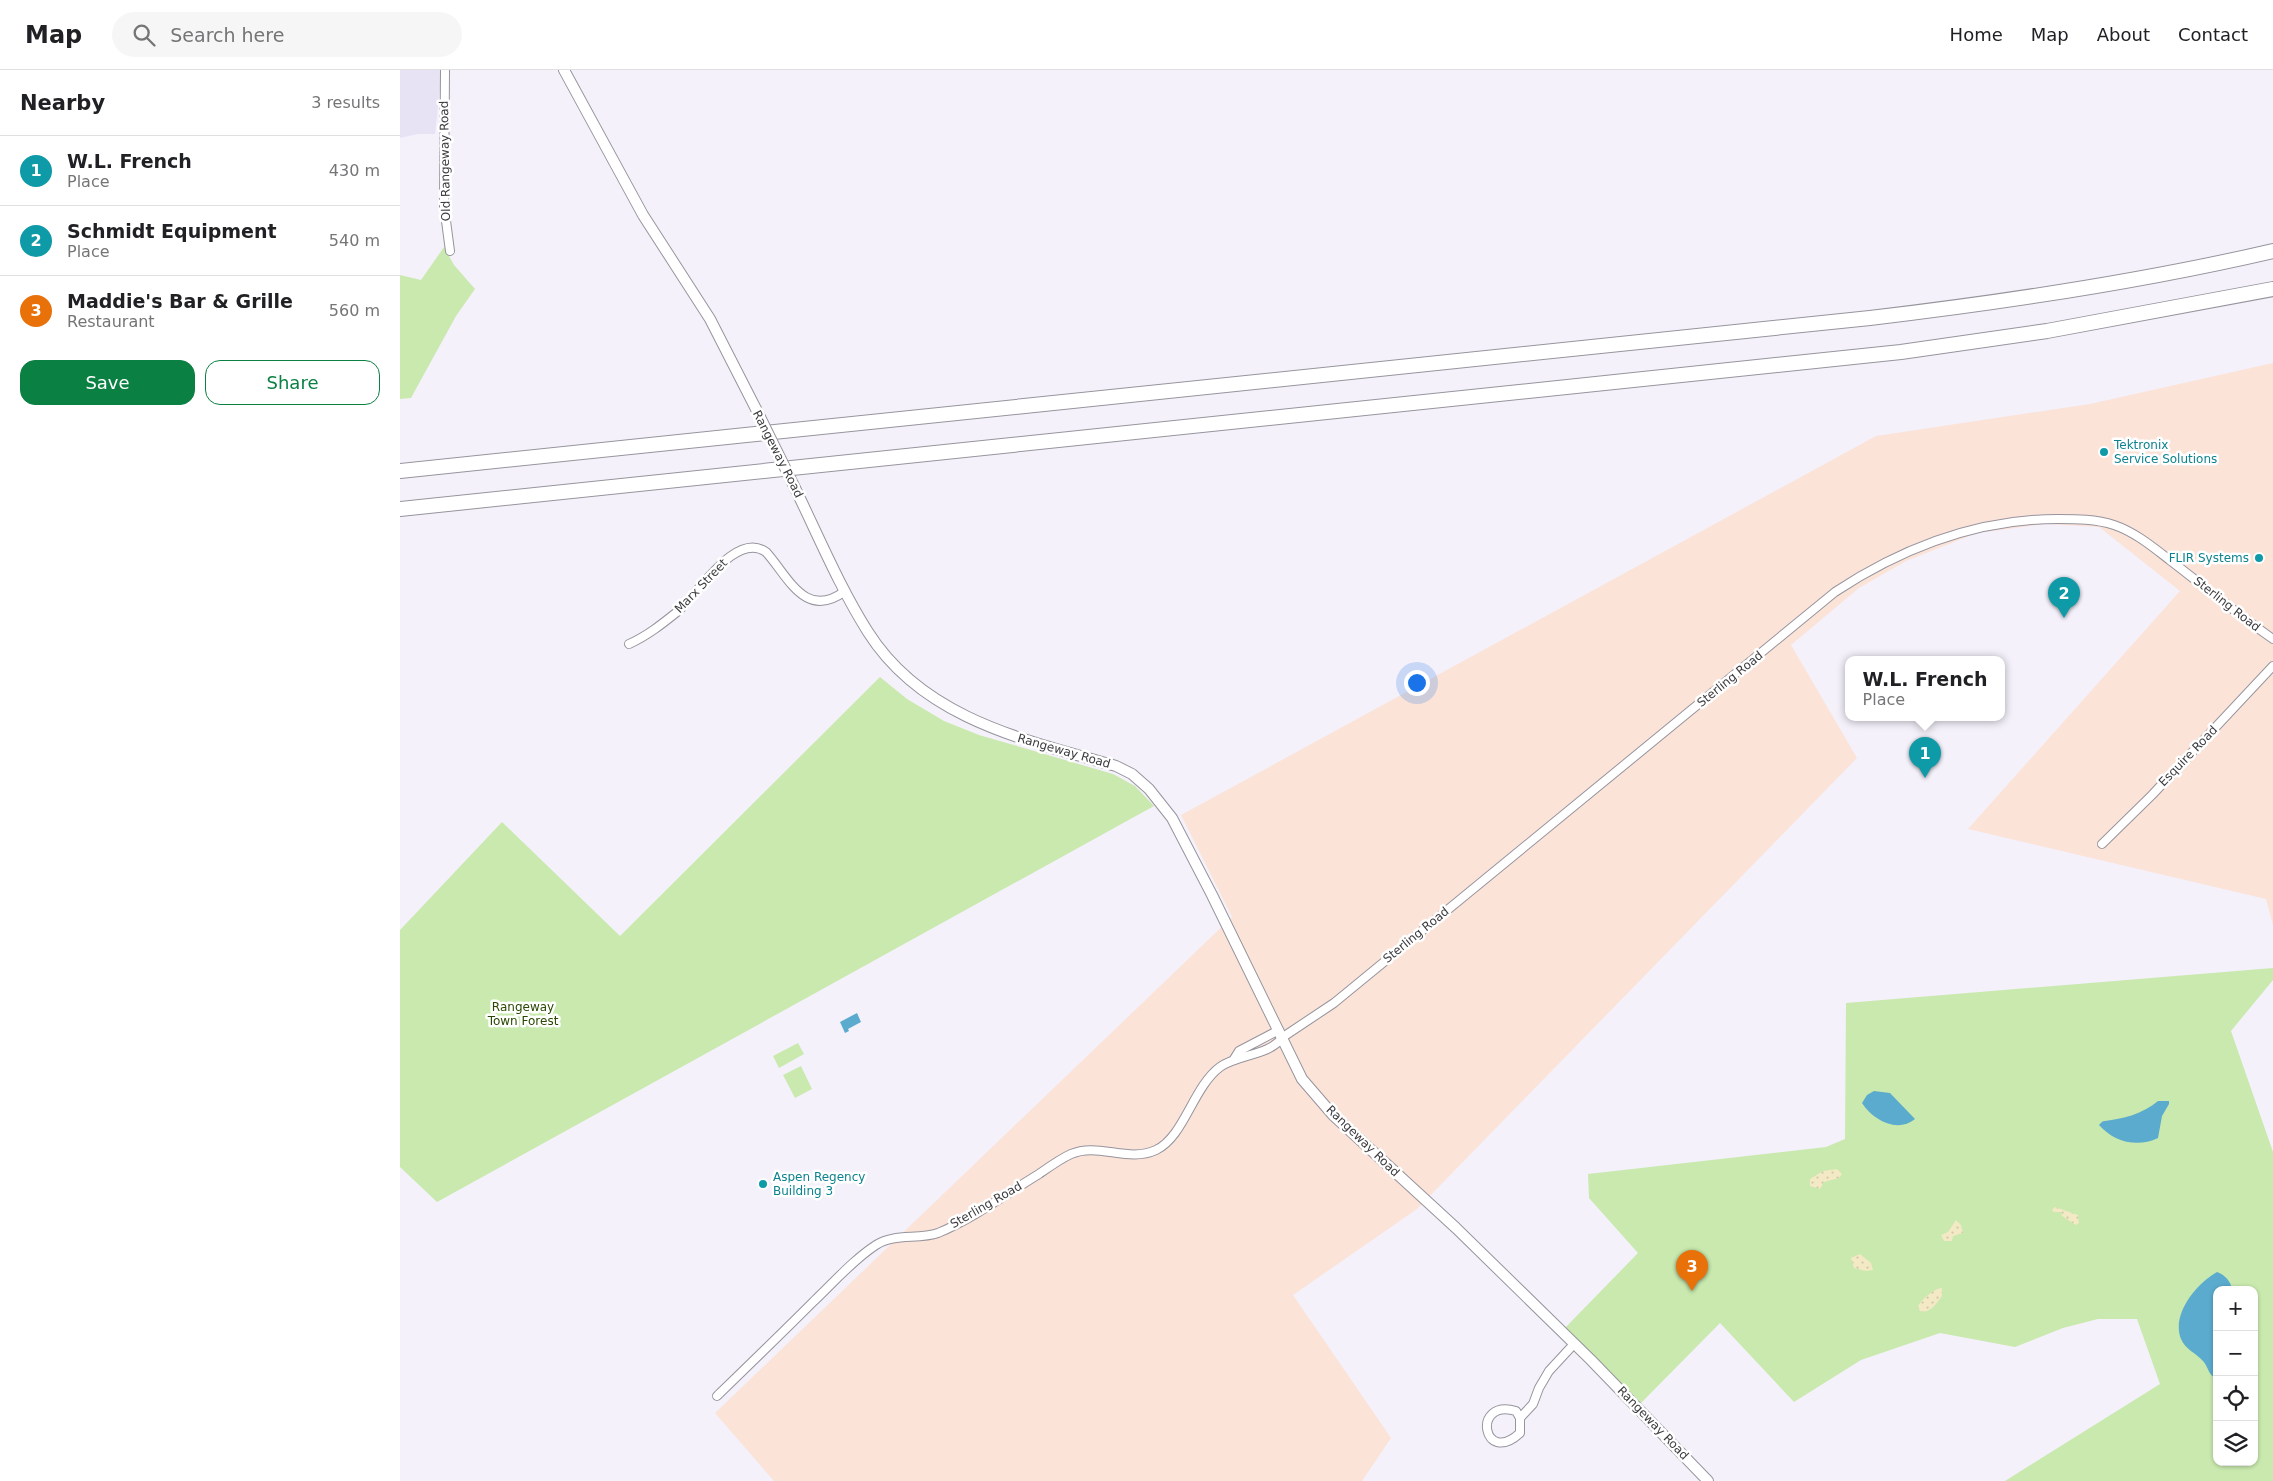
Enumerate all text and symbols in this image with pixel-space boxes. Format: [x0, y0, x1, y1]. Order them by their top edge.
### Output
search box [112, 12, 462, 57]
text: Map [25, 21, 82, 49]
icon: search [130, 21, 158, 49]
text: Search here [170, 24, 284, 46]
text: Home [1950, 24, 2003, 45]
text: Map [2031, 24, 2069, 45]
text: About [2097, 24, 2150, 45]
text: Contact [2178, 24, 2248, 45]
text: Nearby [20, 91, 105, 115]
text: 3 results [311, 93, 380, 112]
street label: Old Rangeway Road [437, 101, 453, 221]
text: W.L. French [67, 150, 192, 172]
text: 1 [30, 161, 42, 180]
text: 430 m [329, 161, 380, 180]
text: Place [67, 172, 110, 191]
text: Schmidt Equipment [67, 220, 277, 242]
text: 2 [30, 231, 42, 250]
text: 540 m [329, 231, 380, 250]
text: Place [67, 242, 110, 261]
text: Maddie's Bar & Grille [67, 290, 293, 312]
text: 3 [30, 301, 42, 320]
text: 560 m [329, 301, 380, 320]
text: Restaurant [67, 312, 155, 331]
button: Save [20, 360, 195, 405]
button: Share [205, 360, 380, 405]
street label: Rangeway Road [750, 408, 806, 500]
place label: Tektronix Service Solutions [2113, 438, 2217, 466]
marker: Tektronix Service Solutions [2098, 446, 2110, 458]
place label: FLIR Systems [2169, 551, 2249, 565]
marker: FLIR Systems [2253, 552, 2265, 564]
street label: Marx Street [672, 556, 730, 616]
street label: Sterling Road [2191, 574, 2263, 634]
pin: 2 [2048, 577, 2080, 618]
street label: Sterling Road [1694, 648, 1766, 710]
popup [1845, 656, 2005, 721]
text: W.L. French [1863, 668, 1987, 690]
your location [1404, 670, 1430, 696]
text: Place [1863, 690, 1905, 709]
street label: Esquire Road [2156, 723, 2220, 789]
street label: Rangeway Road [1016, 731, 1112, 771]
pin: 1 [1909, 737, 1941, 778]
street label: Sterling Road [1380, 904, 1452, 966]
park label: Rangeway Town Forest [487, 1000, 559, 1028]
street label: Rangeway Road [1324, 1103, 1402, 1179]
place label: Aspen Regency Building 3 [773, 1170, 865, 1198]
marker: Aspen Regency Building 3 [757, 1178, 769, 1190]
street label: Sterling Road [948, 1179, 1024, 1231]
pin: 3 [1676, 1250, 1708, 1291]
map controls [2213, 1286, 2258, 1466]
button: + [2213, 1286, 2258, 1331]
button: − [2213, 1331, 2258, 1376]
button: locate [2213, 1376, 2258, 1421]
street label: Rangeway Road [1615, 1384, 1691, 1462]
button: layers [2213, 1421, 2258, 1466]

